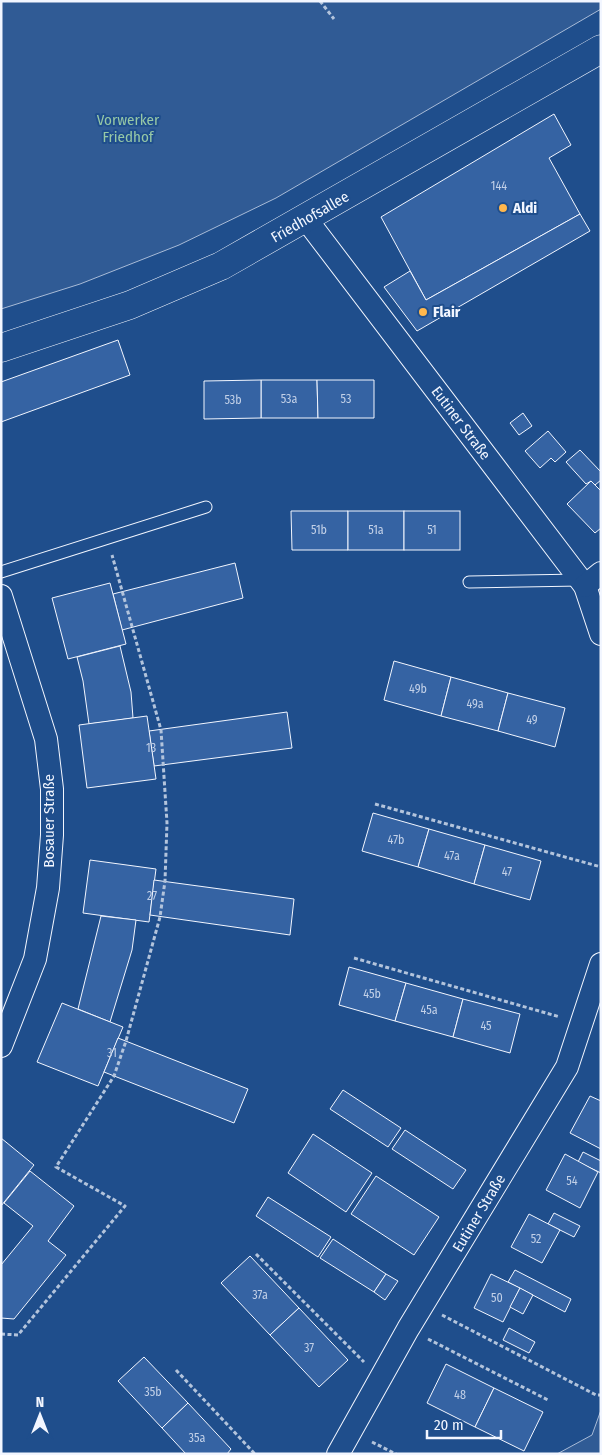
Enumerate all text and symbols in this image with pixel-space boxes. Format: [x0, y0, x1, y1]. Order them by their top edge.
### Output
park label: Vorwerker Friedhof [97, 111, 160, 146]
house number: 144 [491, 179, 507, 193]
street label: Friedhofsallee [268, 187, 352, 247]
place label: Aldi [512, 199, 537, 217]
marker: Aldi [497, 202, 509, 214]
place label: Flair [433, 303, 461, 321]
marker: Flair [417, 306, 429, 318]
street label: Eutiner Straße [428, 383, 494, 463]
house number: 53a [281, 392, 297, 406]
house number: 53 [341, 392, 351, 406]
house number: 53b [224, 393, 242, 407]
house number: 51b [311, 523, 327, 537]
house number: 51a [368, 523, 384, 537]
house number: 51 [427, 523, 437, 537]
house number: 49b [409, 682, 427, 696]
house number: 49a [466, 697, 484, 711]
house number: 49 [526, 713, 538, 727]
house number: 13 [146, 741, 156, 755]
street label: Bosauer Straße [40, 774, 58, 868]
house number: 47b [388, 833, 404, 847]
house number: 47a [444, 849, 460, 863]
house number: 47 [502, 865, 512, 879]
house number: 27 [147, 889, 157, 903]
house number: 45b [363, 987, 381, 1001]
house number: 45a [420, 1003, 438, 1017]
house number: 45 [480, 1019, 492, 1033]
house number: 31 [107, 1046, 117, 1060]
street label: Eutiner Straße [449, 1171, 509, 1255]
house number: 54 [566, 1174, 578, 1188]
house number: 52 [531, 1232, 541, 1246]
house number: 37a [252, 1288, 268, 1302]
house number: 50 [491, 1291, 503, 1305]
house number: 37 [304, 1341, 314, 1355]
house number: 35b [144, 1385, 162, 1399]
house number: 48 [454, 1388, 466, 1402]
north arrow [15, 1390, 65, 1440]
text: N [36, 1394, 44, 1411]
scale bar [427, 1408, 501, 1440]
text: 20 m [434, 1416, 464, 1434]
house number: 35a [189, 1431, 206, 1445]

